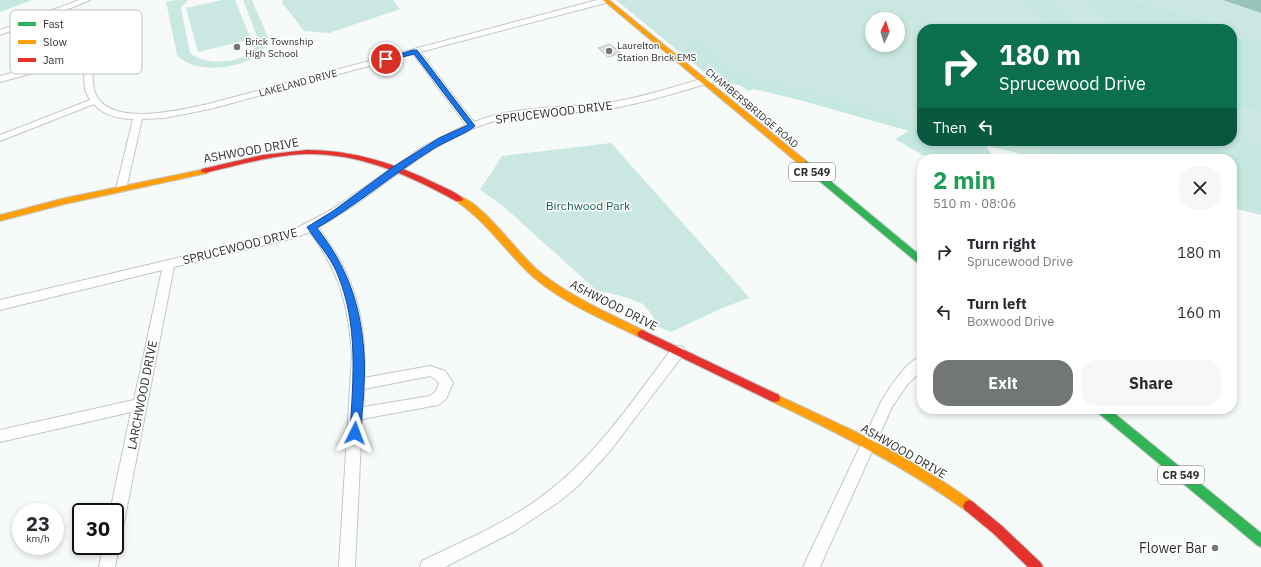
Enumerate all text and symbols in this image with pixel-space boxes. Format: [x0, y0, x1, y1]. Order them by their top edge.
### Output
legend [10, 10, 142, 74]
north arrow [865, 12, 905, 52]
map controls [865, 12, 905, 52]
text: Fast [43, 17, 64, 31]
text: Slow [43, 35, 67, 49]
place label: Brick Township High School [245, 35, 313, 60]
text: 180 m [999, 36, 1081, 73]
place label: Laurelton Station Brick EMS [617, 39, 697, 64]
icon: right [933, 40, 985, 92]
marker: Brick Township High School [232, 42, 242, 52]
pin [369, 42, 403, 76]
marker: Laurelton Station Brick EMS [604, 46, 614, 56]
icon: arrive [375, 48, 397, 70]
text: Jam [43, 53, 64, 67]
street label: CHAMBERSBRIDGE ROAD [703, 65, 801, 151]
street label: LAKELAND DRIVE [257, 66, 339, 100]
text: Sprucewood Drive [999, 72, 1146, 95]
street label: SPRUCEWOOD DRIVE [495, 97, 613, 127]
icon: left [975, 116, 997, 138]
text: Then [933, 118, 967, 137]
street label: ASHWOOD DRIVE [202, 134, 300, 166]
road number: CR 549 [789, 163, 835, 181]
text: 2 min [933, 164, 996, 196]
button: close [1179, 167, 1221, 209]
text: 510 m · 08:06 [933, 195, 1016, 212]
park label: Birchwood Park [546, 198, 631, 213]
street label: SPRUCEWOOD DRIVE [181, 224, 299, 268]
text: Turn right [967, 234, 1036, 253]
icon: right [933, 241, 955, 263]
text: 180 m [1177, 243, 1221, 262]
text: Sprucewood Drive [967, 253, 1073, 270]
street label: ASHWOOD DRIVE [568, 276, 660, 334]
text: Turn left [967, 294, 1027, 313]
icon: left [933, 301, 955, 323]
text: 160 m [1177, 303, 1221, 322]
text: Boxwood Drive [967, 313, 1054, 330]
street label: LARCHWOOD DRIVE [124, 339, 160, 451]
button: Exit [933, 360, 1073, 406]
button: Share [1081, 360, 1221, 406]
position arrow [334, 412, 376, 454]
street label: ASHWOOD DRIVE [858, 420, 950, 482]
road number: CR 549 [1158, 466, 1204, 484]
speed limit sign: 30 [72, 503, 124, 555]
text: 23 [26, 510, 50, 537]
text: km/h [26, 532, 50, 545]
place label: Flower Bar [1139, 539, 1207, 557]
marker: Flower Bar [1210, 543, 1220, 553]

